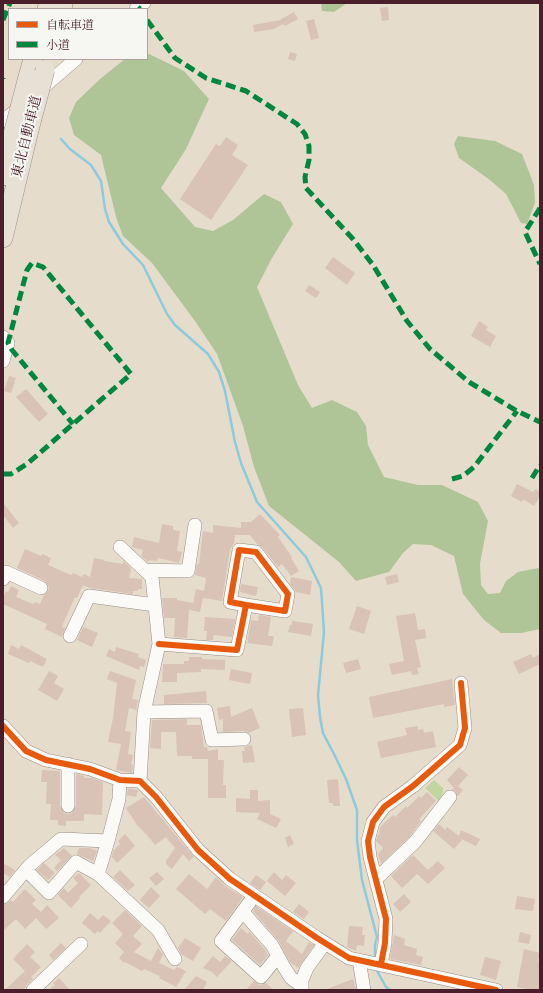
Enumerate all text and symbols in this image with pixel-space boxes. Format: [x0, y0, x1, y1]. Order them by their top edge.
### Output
legend [8, 8, 148, 60]
text: 自転車道 [46, 18, 94, 33]
text: 小道 [46, 38, 70, 53]
street label: 東北自動車道 [10, 94, 46, 180]

